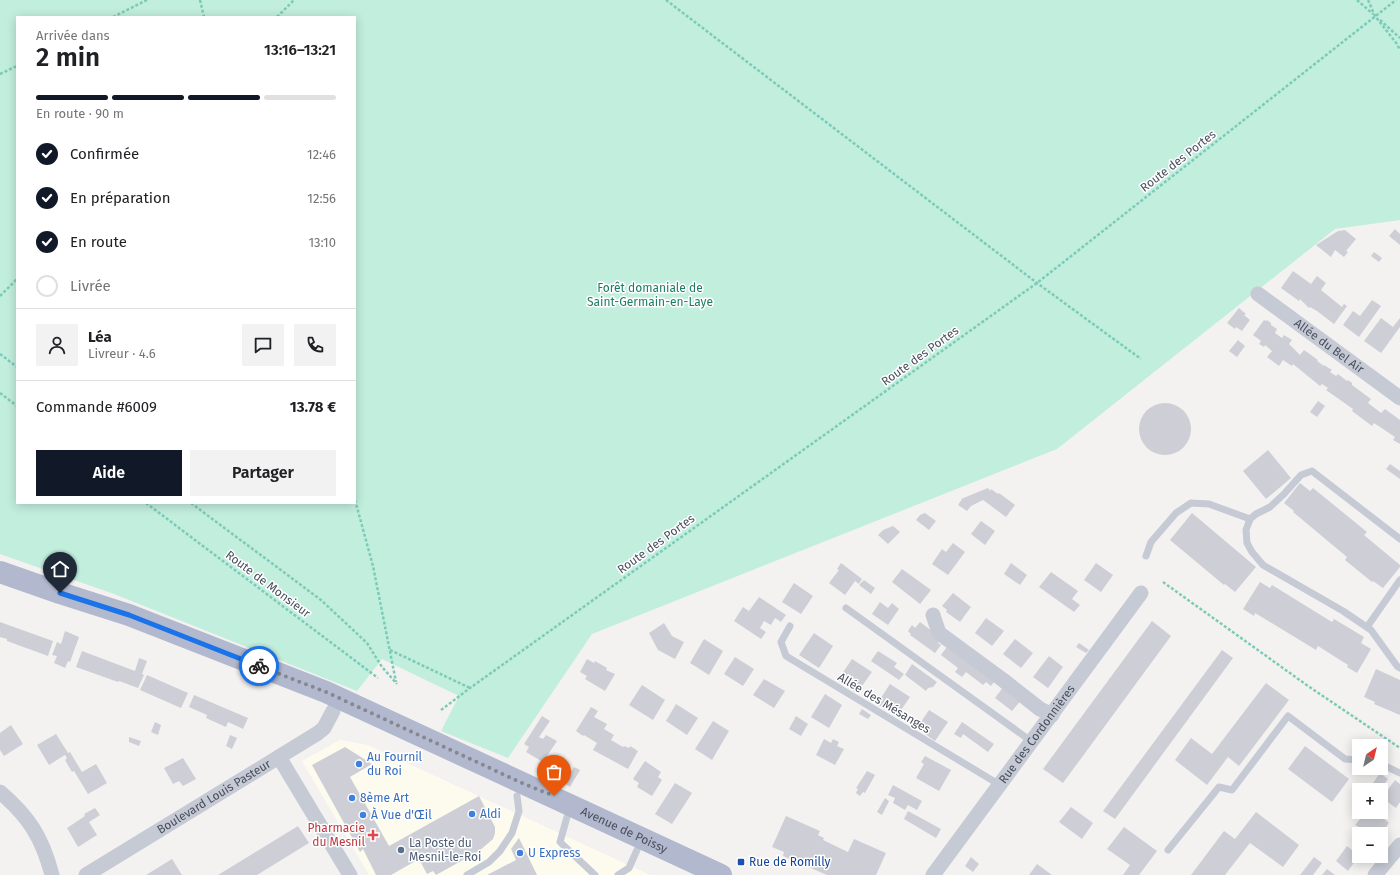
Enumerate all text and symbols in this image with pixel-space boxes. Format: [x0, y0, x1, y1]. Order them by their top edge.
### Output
text: Arrivée dans [36, 28, 110, 43]
text: 13:16–13:21 [264, 41, 336, 59]
text: 2 min [36, 42, 100, 73]
text: En route · 90 m [36, 106, 124, 121]
street label: Route des Portes [1137, 127, 1219, 195]
icon: check [36, 143, 58, 165]
text: Confirmée [70, 145, 139, 163]
text: 12:46 [307, 147, 336, 162]
icon: check [36, 187, 58, 209]
text: En préparation [70, 189, 171, 207]
text: 12:56 [307, 191, 336, 206]
icon: check [36, 231, 58, 253]
text: En route [70, 233, 127, 251]
text: 13:10 [308, 235, 336, 250]
text: Livrée [70, 277, 111, 295]
park label: Forêt domaniale de Saint-Germain-en-Laye [587, 281, 713, 309]
street label: Allée du Bel Air [1291, 316, 1367, 376]
street label: Route des Portes [879, 323, 962, 389]
button: person [36, 324, 78, 366]
button: chat [242, 324, 284, 366]
button: phone [294, 324, 336, 366]
text: Léa [88, 328, 112, 346]
text: Livreur · 4.6 [88, 346, 156, 361]
text: Commande #6009 [36, 398, 157, 416]
text: 13.78 € [290, 398, 336, 416]
button: Aide [36, 450, 182, 496]
button: Partager [190, 450, 336, 496]
street label: Route des Portes [615, 511, 698, 577]
street label: Route de Monsieur [223, 548, 313, 621]
pin [43, 552, 77, 593]
icon: home [49, 558, 71, 580]
courier [239, 646, 279, 686]
icon: bike [248, 655, 270, 677]
street label: Allée des Mésanges [835, 670, 933, 736]
street label: Rue des Cordonnières [996, 682, 1078, 786]
north arrow [1352, 739, 1388, 775]
map controls [1352, 739, 1388, 863]
place label: Au Fournil du Roi [367, 750, 423, 778]
pin [537, 755, 571, 796]
street label: Boulevard Louis Pasteur [155, 756, 274, 837]
marker: Au Fournil du Roi [354, 759, 364, 769]
icon: bag [543, 761, 565, 783]
button: + [1352, 783, 1388, 819]
place label: 8ème Art [360, 791, 410, 805]
marker: 8ème Art [347, 793, 357, 803]
street label: Avenue de Poissy [579, 804, 670, 856]
place label: À Vue d'Œil [371, 807, 432, 822]
place label: Aldi [480, 807, 501, 821]
marker: Aldi [467, 809, 477, 819]
marker: À Vue d'Œil [358, 810, 368, 820]
place label: Pharmacie du Mesnil [308, 821, 365, 849]
button: − [1352, 827, 1388, 863]
marker: Pharmacie du Mesnil [368, 830, 378, 840]
place label: La Poste du Mesnil-le-Roi [409, 836, 481, 864]
marker: La Poste du Mesnil-le-Roi [396, 845, 406, 855]
place label: U Express [528, 846, 581, 860]
marker: U Express [515, 848, 525, 858]
place label: Rue de Romilly [749, 855, 831, 869]
marker: Rue de Romilly [736, 857, 746, 867]

